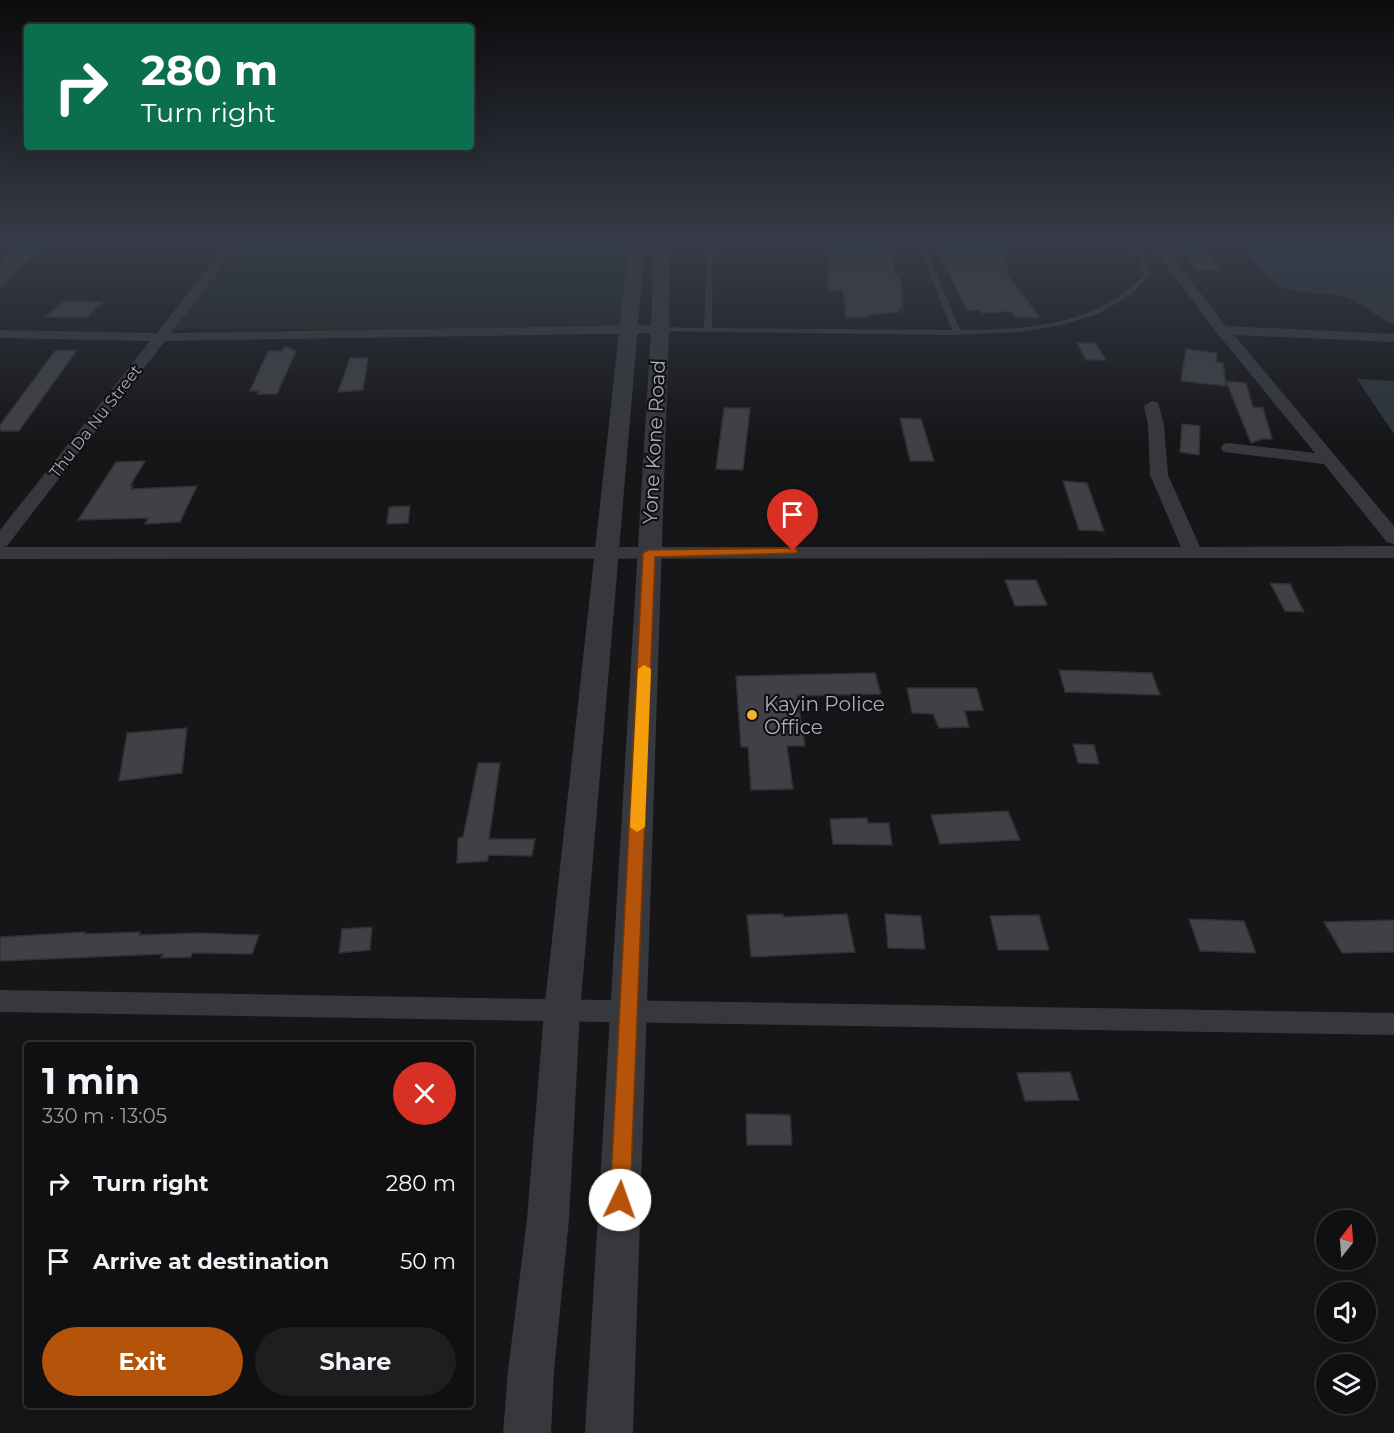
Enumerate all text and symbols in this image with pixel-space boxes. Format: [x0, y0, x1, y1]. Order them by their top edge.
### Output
text: 280 m [141, 44, 278, 96]
icon: right [42, 48, 120, 126]
text: Turn right [141, 96, 276, 129]
street label: Yone Kone Road [638, 359, 670, 525]
street label: Thu Da Nu Street [45, 361, 146, 482]
pin [767, 489, 818, 551]
icon: arrive [776, 498, 809, 531]
place label: Kayin Police Office [764, 692, 885, 739]
marker: Kayin Police Office [745, 708, 759, 722]
text: 1 min [42, 1059, 140, 1103]
button: close [393, 1062, 456, 1125]
text: 330 m · 13:05 [42, 1104, 167, 1128]
icon: right [42, 1167, 75, 1200]
position arrow [588, 1168, 652, 1232]
text: Turn right [93, 1170, 208, 1197]
text: 280 m [386, 1170, 456, 1197]
north arrow [1316, 1210, 1376, 1270]
map controls [1316, 1210, 1376, 1414]
icon: arrive [42, 1245, 75, 1278]
text: Arrive at destination [93, 1248, 329, 1275]
text: 50 m [400, 1248, 456, 1275]
button: sound [1316, 1282, 1376, 1342]
button: Exit [42, 1327, 243, 1396]
button: Share [255, 1327, 456, 1396]
button: layers [1316, 1354, 1376, 1414]

